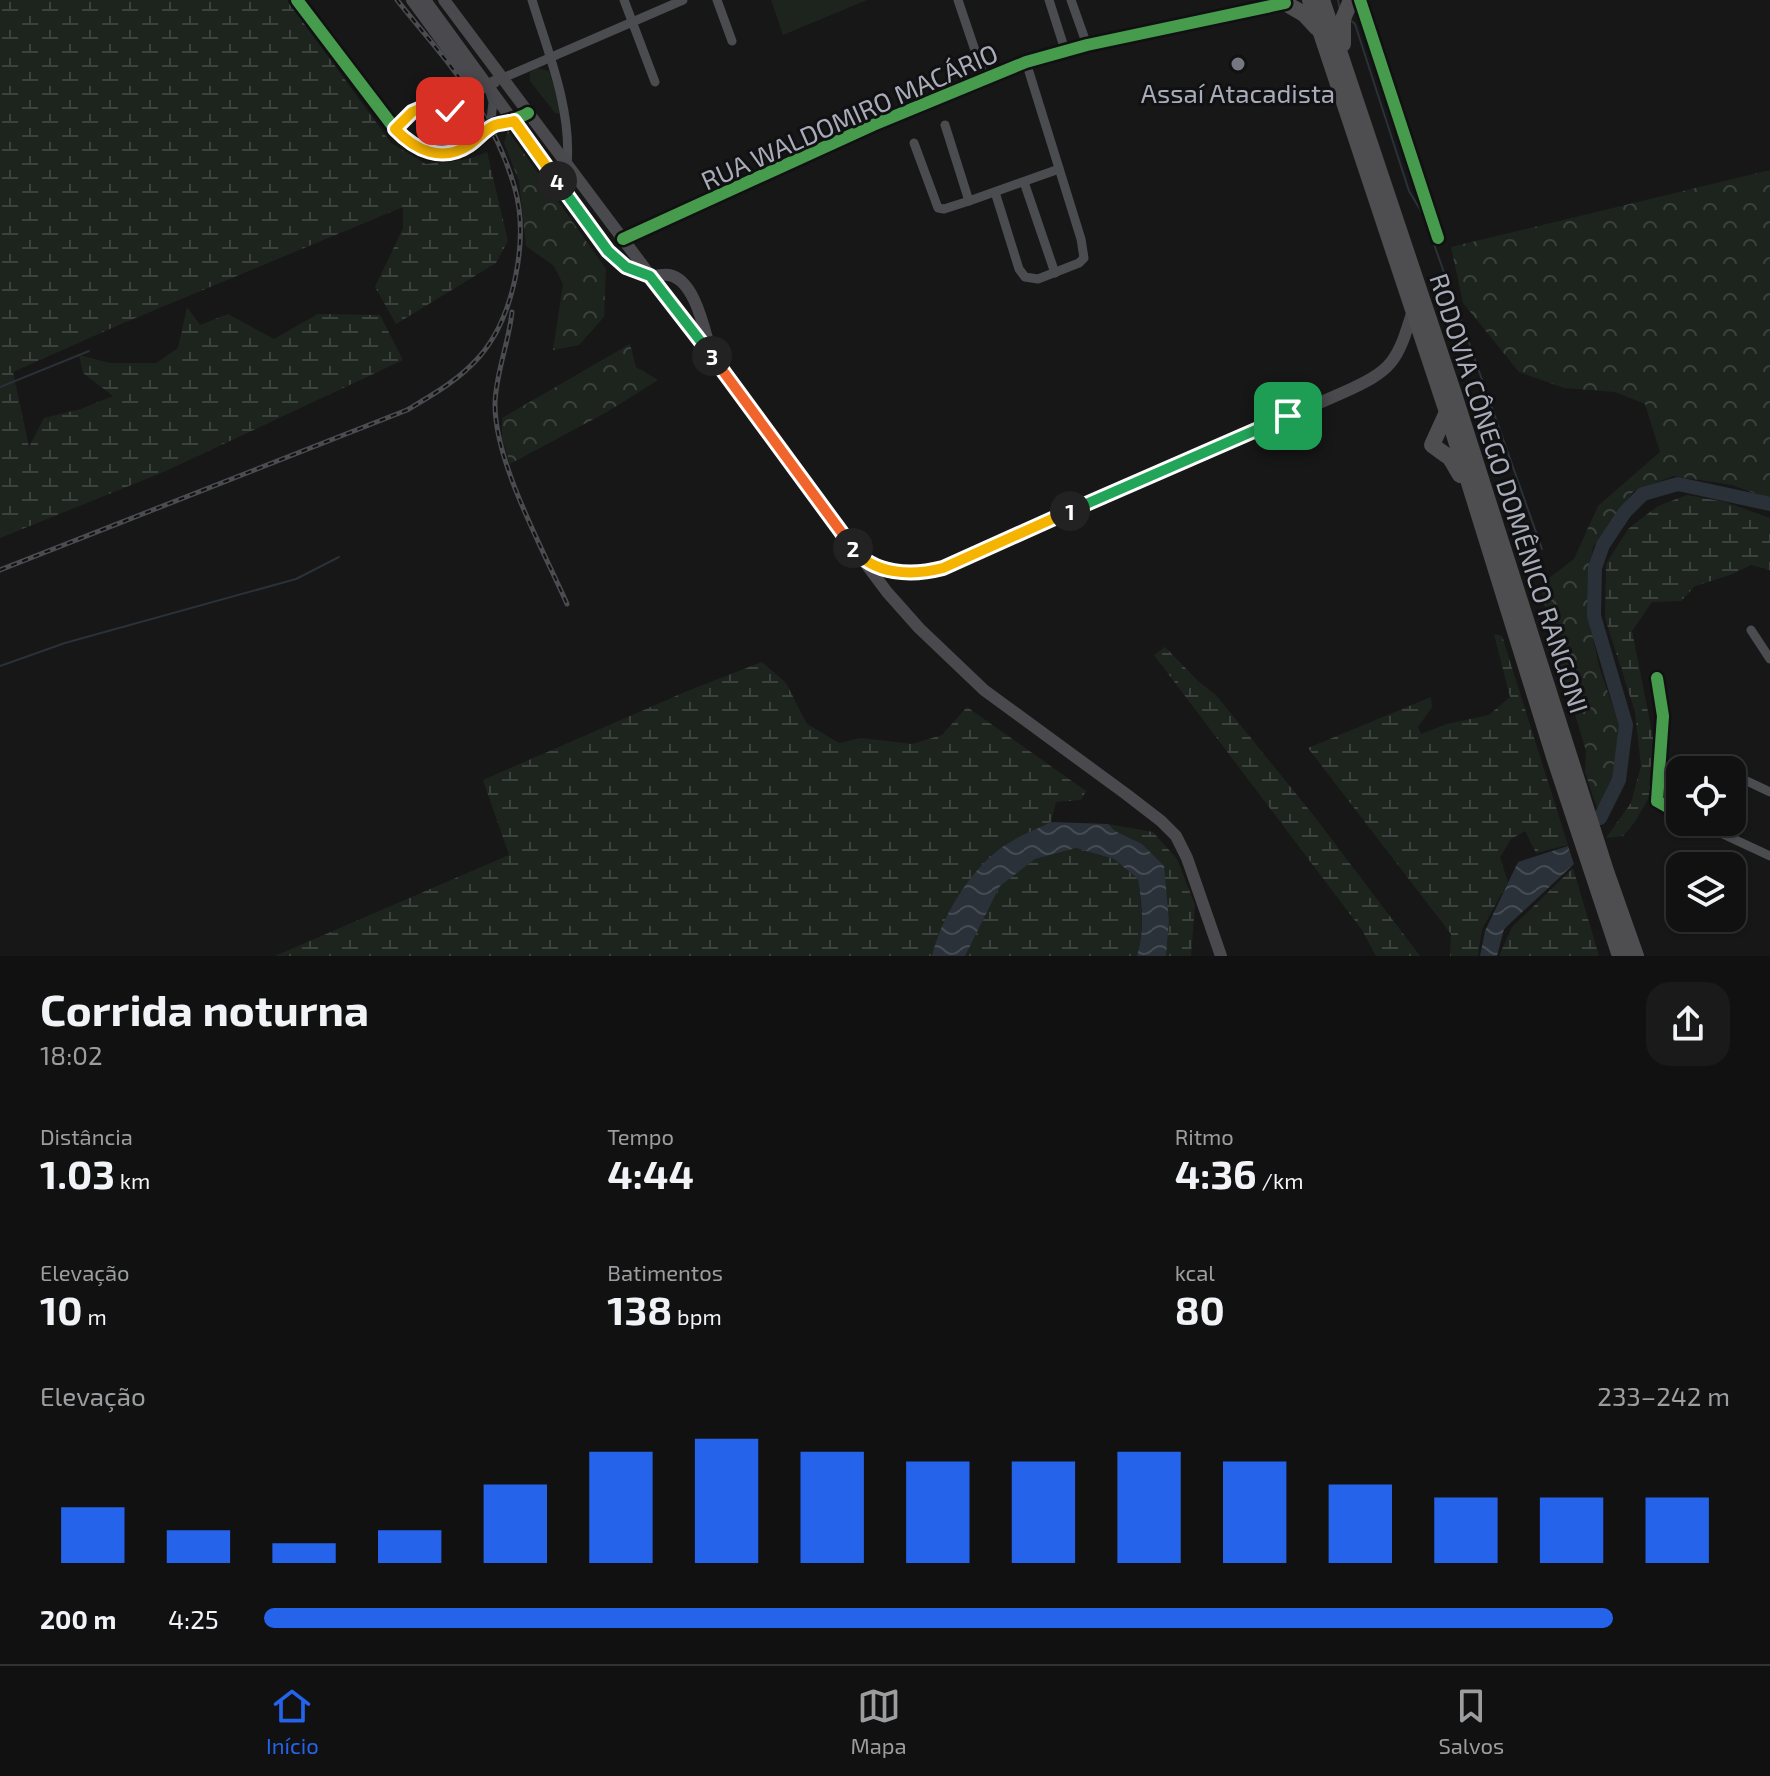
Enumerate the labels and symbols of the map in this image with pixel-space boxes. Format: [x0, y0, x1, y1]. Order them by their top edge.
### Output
street label: RUA WALDOMIRO MACÁRIO [696, 36, 1002, 196]
marker: Assaí Atacadista [1229, 55, 1247, 73]
pin [416, 77, 484, 145]
place label: Assaí Atacadista [1141, 77, 1335, 108]
pin: 4 [537, 161, 577, 201]
street label: RODOVIA CÔNEGO DOMÊNICO RANGONI [1424, 269, 1596, 717]
pin: 3 [692, 336, 732, 376]
pin [1254, 382, 1322, 450]
pin: 1 [1050, 491, 1090, 531]
pin: 2 [833, 528, 873, 568]

